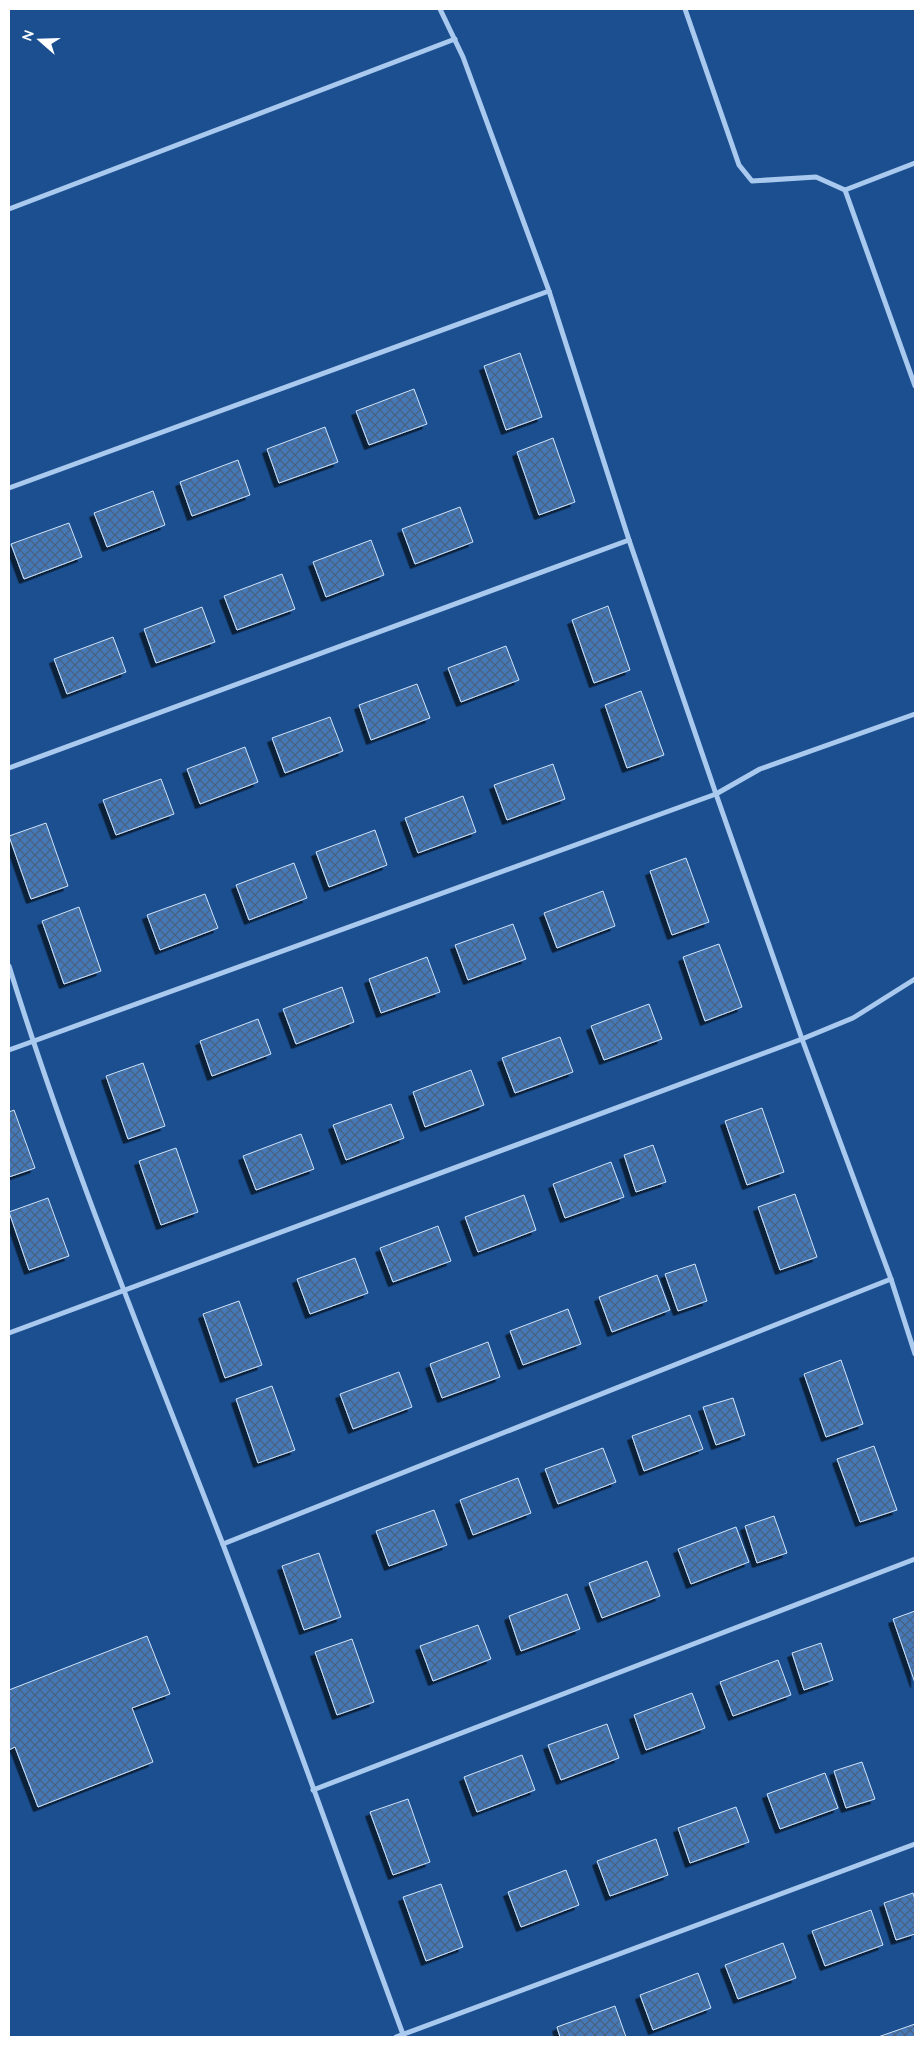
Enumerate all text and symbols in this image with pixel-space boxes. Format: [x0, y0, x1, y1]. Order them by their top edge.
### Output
north arrow [15, 15, 65, 65]
text: N [18, 28, 38, 43]

